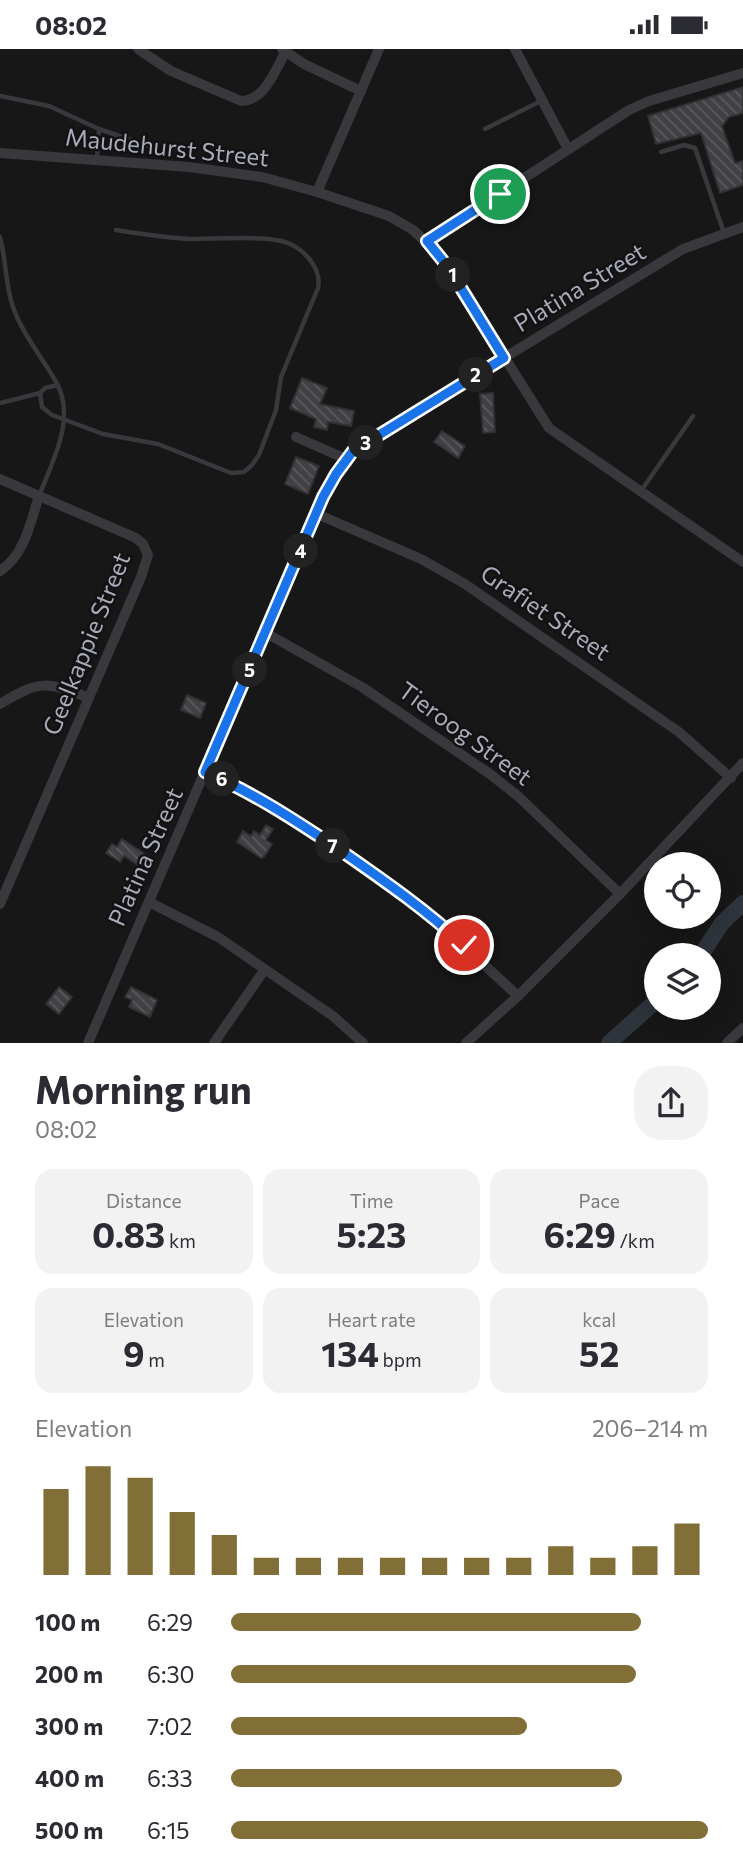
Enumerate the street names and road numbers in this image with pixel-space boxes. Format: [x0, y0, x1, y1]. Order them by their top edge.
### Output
street label: Maudehurst Street [64, 121, 271, 172]
street label: Platina Street [508, 236, 650, 337]
street label: Geelkappie Street [36, 548, 135, 739]
street label: Grafiet Street [476, 558, 616, 666]
street label: Tieroog Street [394, 675, 538, 791]
street label: Platina Street [101, 783, 188, 930]

